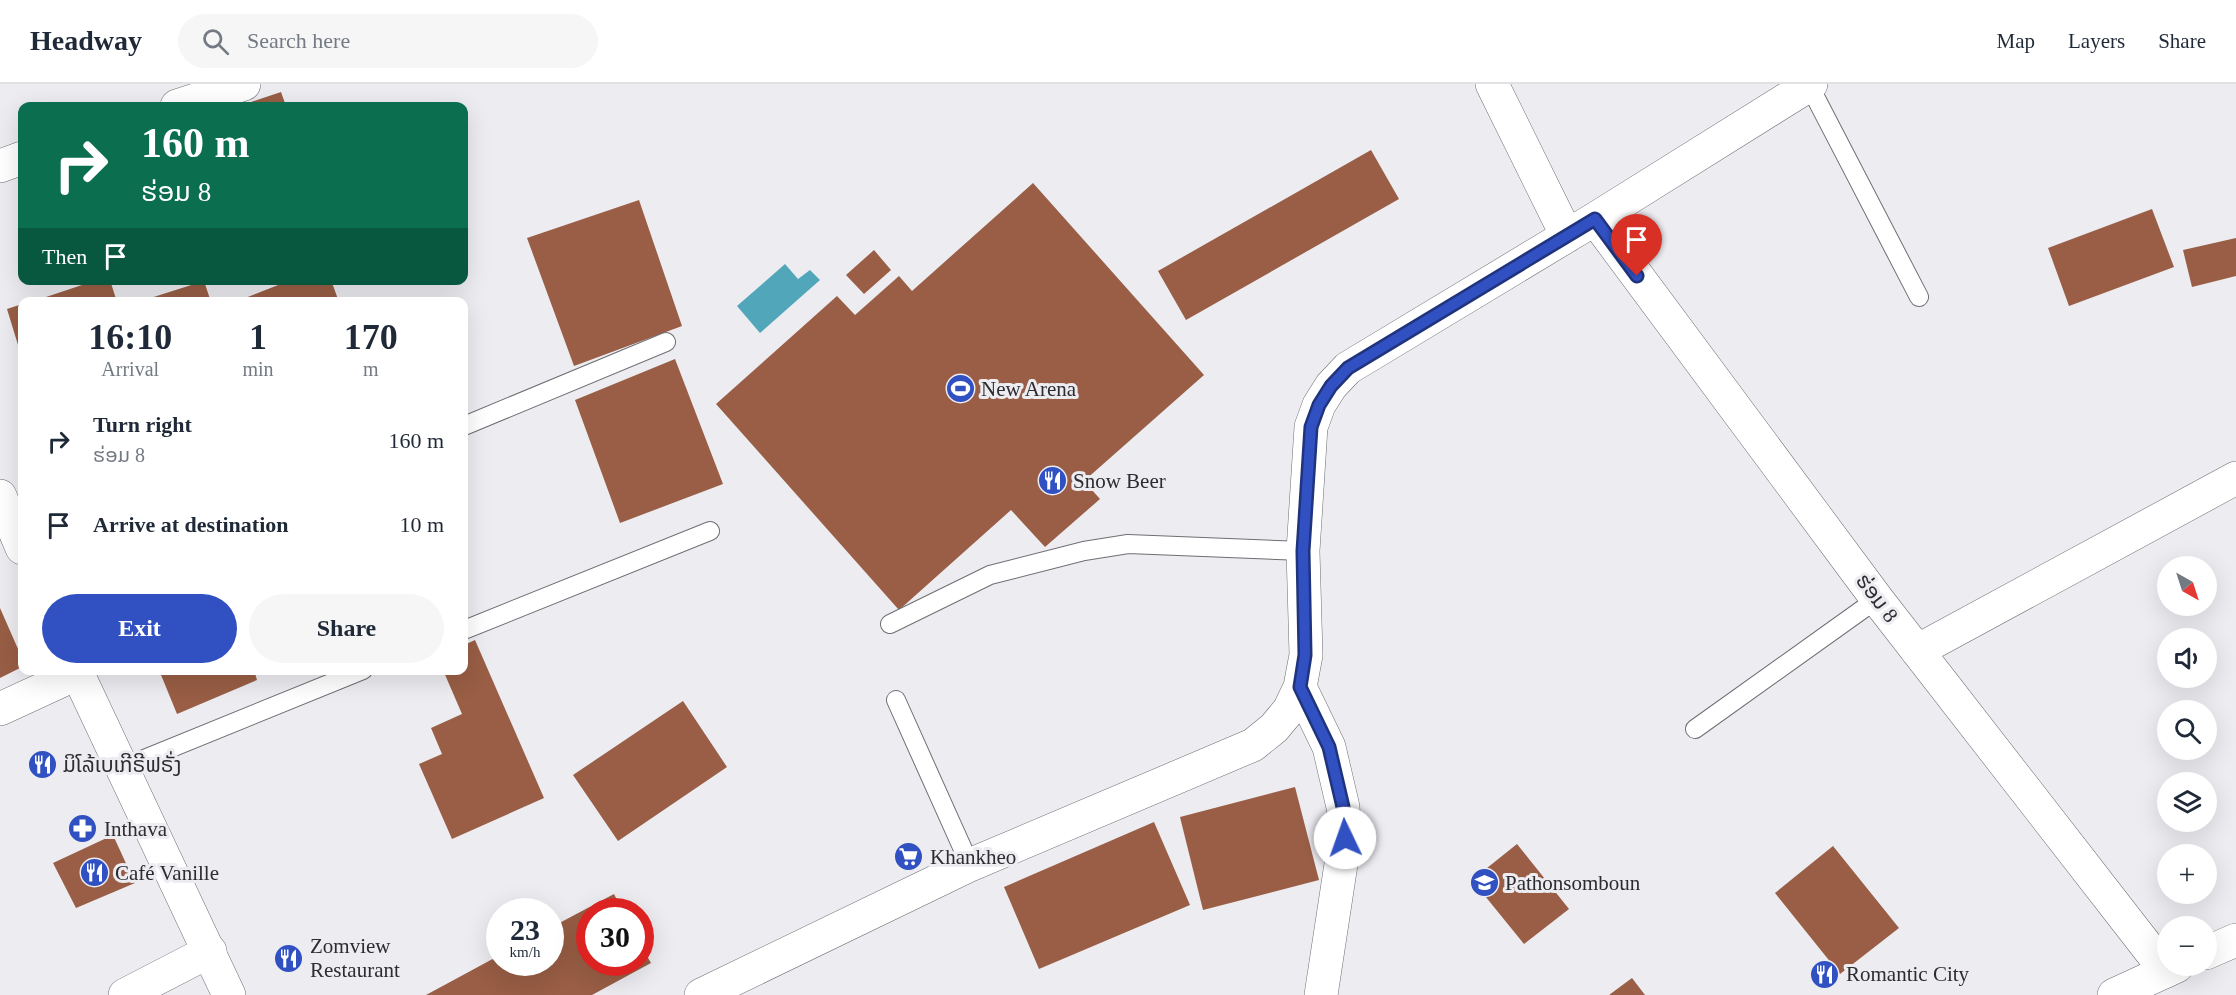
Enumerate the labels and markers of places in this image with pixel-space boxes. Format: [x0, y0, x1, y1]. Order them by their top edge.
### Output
pin [1611, 214, 1662, 276]
sports icon: New Arena [944, 373, 976, 405]
place label: New Arena [981, 377, 1077, 401]
restaurant icon: Snow Beer [1036, 465, 1068, 497]
place label: Snow Beer [1073, 469, 1166, 493]
restaurant icon: ມິໂລ້ເບເກີຣີຟຣັ່ງ [26, 749, 58, 781]
place label: ມິໂລ້ເບເກີຣີຟຣັ່ງ [63, 751, 182, 777]
pharmacy icon: Inthava [67, 813, 99, 845]
place label: Inthava [104, 817, 168, 841]
supermarket icon: Khankheo [893, 841, 925, 873]
place label: Khankheo [930, 845, 1016, 869]
restaurant icon: Café Vanille [78, 857, 110, 889]
place label: Café Vanille [115, 861, 219, 885]
school or university icon: Pathonsomboun [1468, 867, 1500, 899]
place label: Pathonsomboun [1505, 871, 1641, 895]
place label: Zomview Restaurant [310, 934, 400, 982]
restaurant icon: Zomview Restaurant [273, 942, 305, 974]
restaurant icon: Romantic City [1809, 958, 1841, 990]
place label: Romantic City [1846, 962, 1970, 986]

